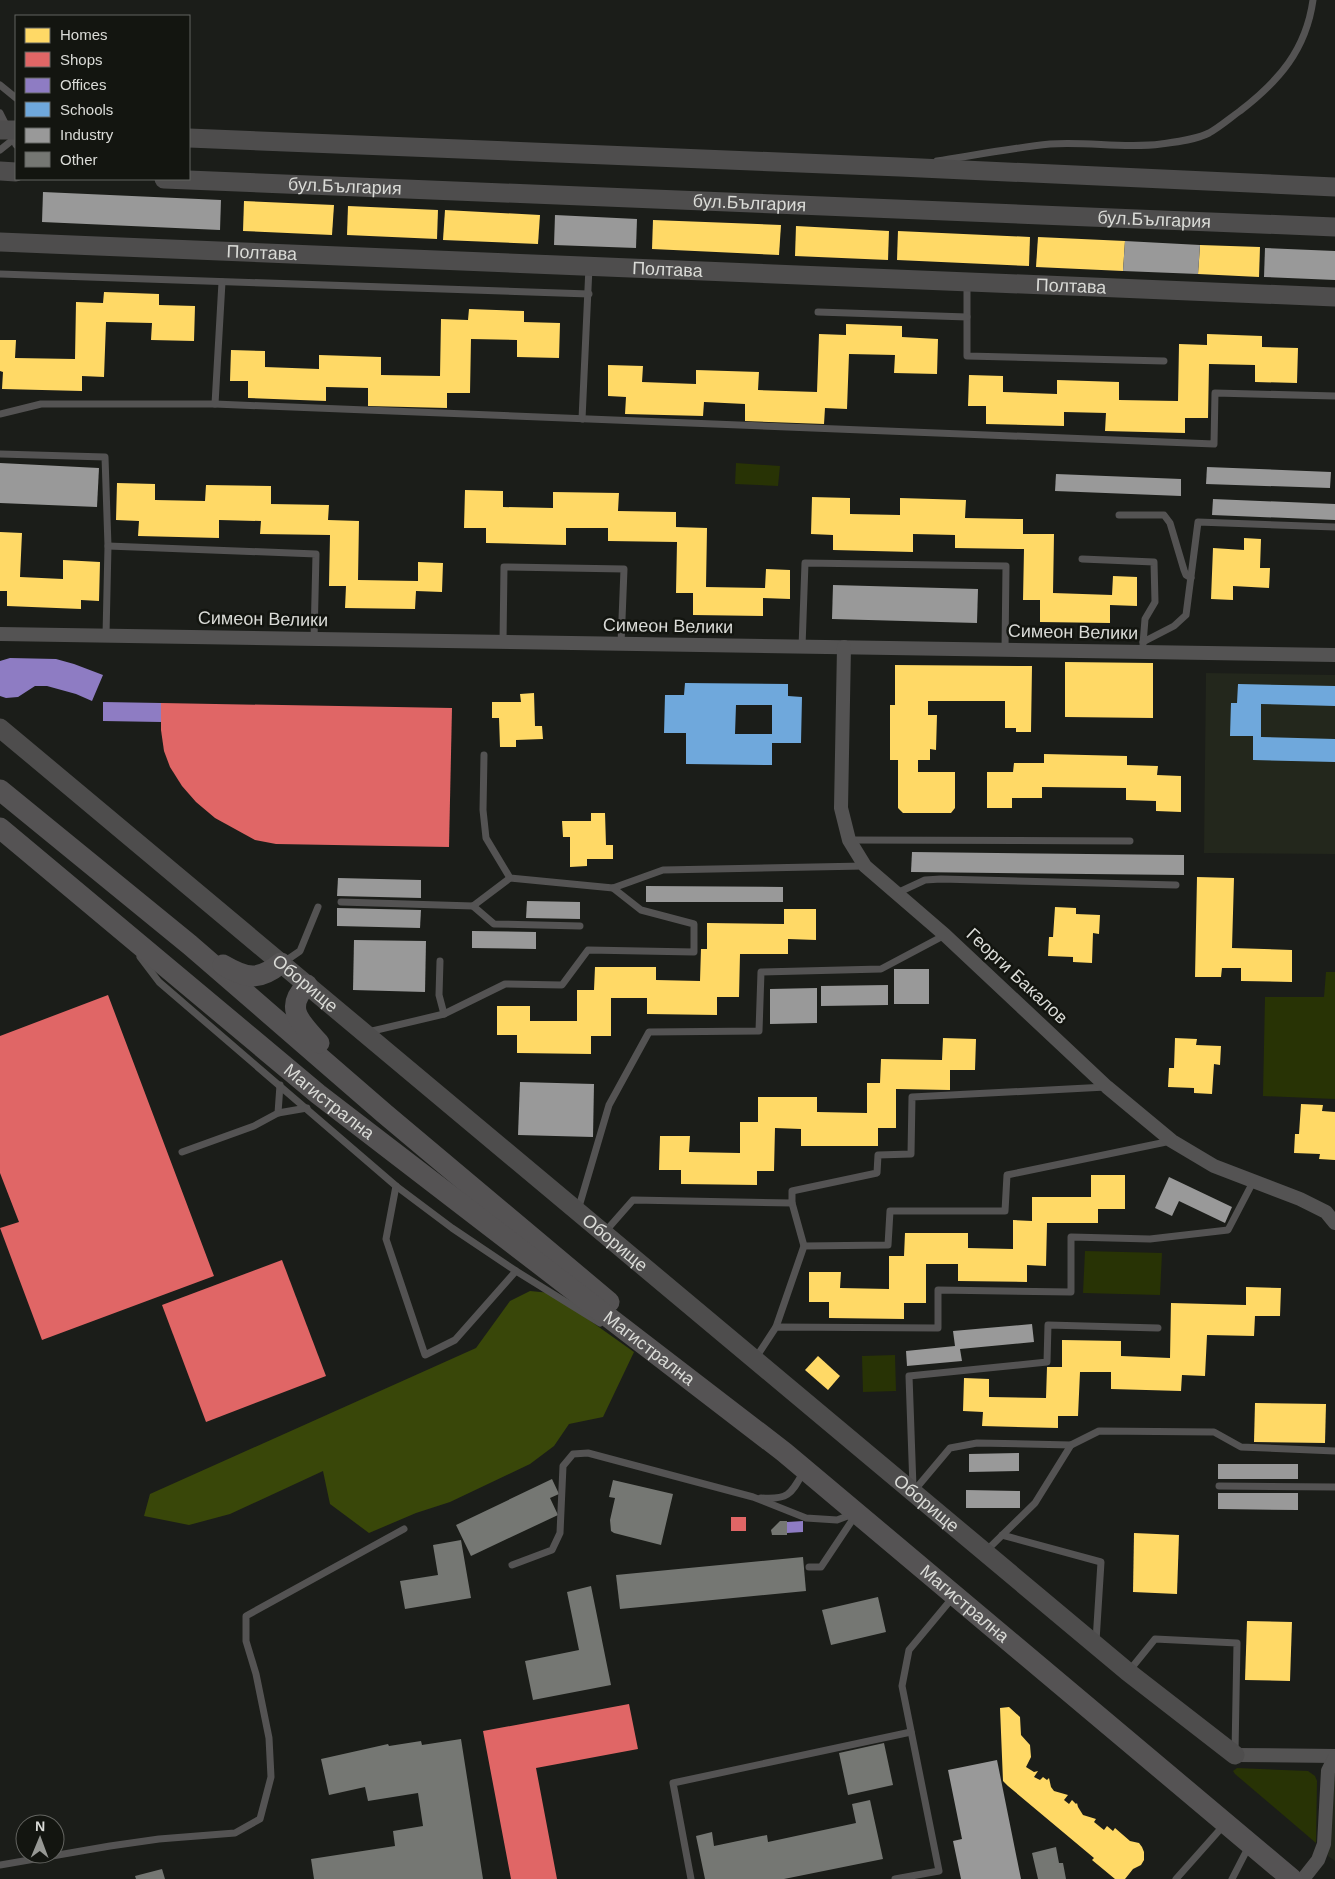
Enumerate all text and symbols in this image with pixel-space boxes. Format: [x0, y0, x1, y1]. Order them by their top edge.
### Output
legend [15, 15, 190, 180]
text: Homes [60, 26, 108, 43]
text: Shops [60, 51, 103, 68]
text: Offices [60, 76, 106, 93]
text: Schools [60, 101, 113, 118]
text: Industry [60, 126, 114, 143]
text: Other [60, 151, 98, 168]
street label: бул.България [288, 174, 402, 199]
street label: бул.България [692, 191, 807, 215]
street label: бул.България [1097, 207, 1211, 232]
street label: Полтава [226, 241, 298, 264]
street label: Полтава [632, 258, 704, 281]
street label: Полтава [1035, 275, 1108, 298]
street label: Симеон Велики [198, 608, 328, 630]
street label: Симеон Велики [603, 615, 733, 637]
street label: Симеон Велики [1008, 621, 1138, 643]
street label: Георги Бакалов [962, 924, 1072, 1028]
street label: Оборище [268, 950, 342, 1016]
street label: Магистрална [280, 1060, 379, 1144]
street label: Оборище [578, 1210, 652, 1276]
street label: Магистрална [599, 1307, 699, 1390]
street label: Оборище [890, 1470, 963, 1536]
street label: Магистрална [916, 1561, 1014, 1647]
north arrow [15, 1814, 65, 1864]
text: N [35, 1818, 45, 1834]

